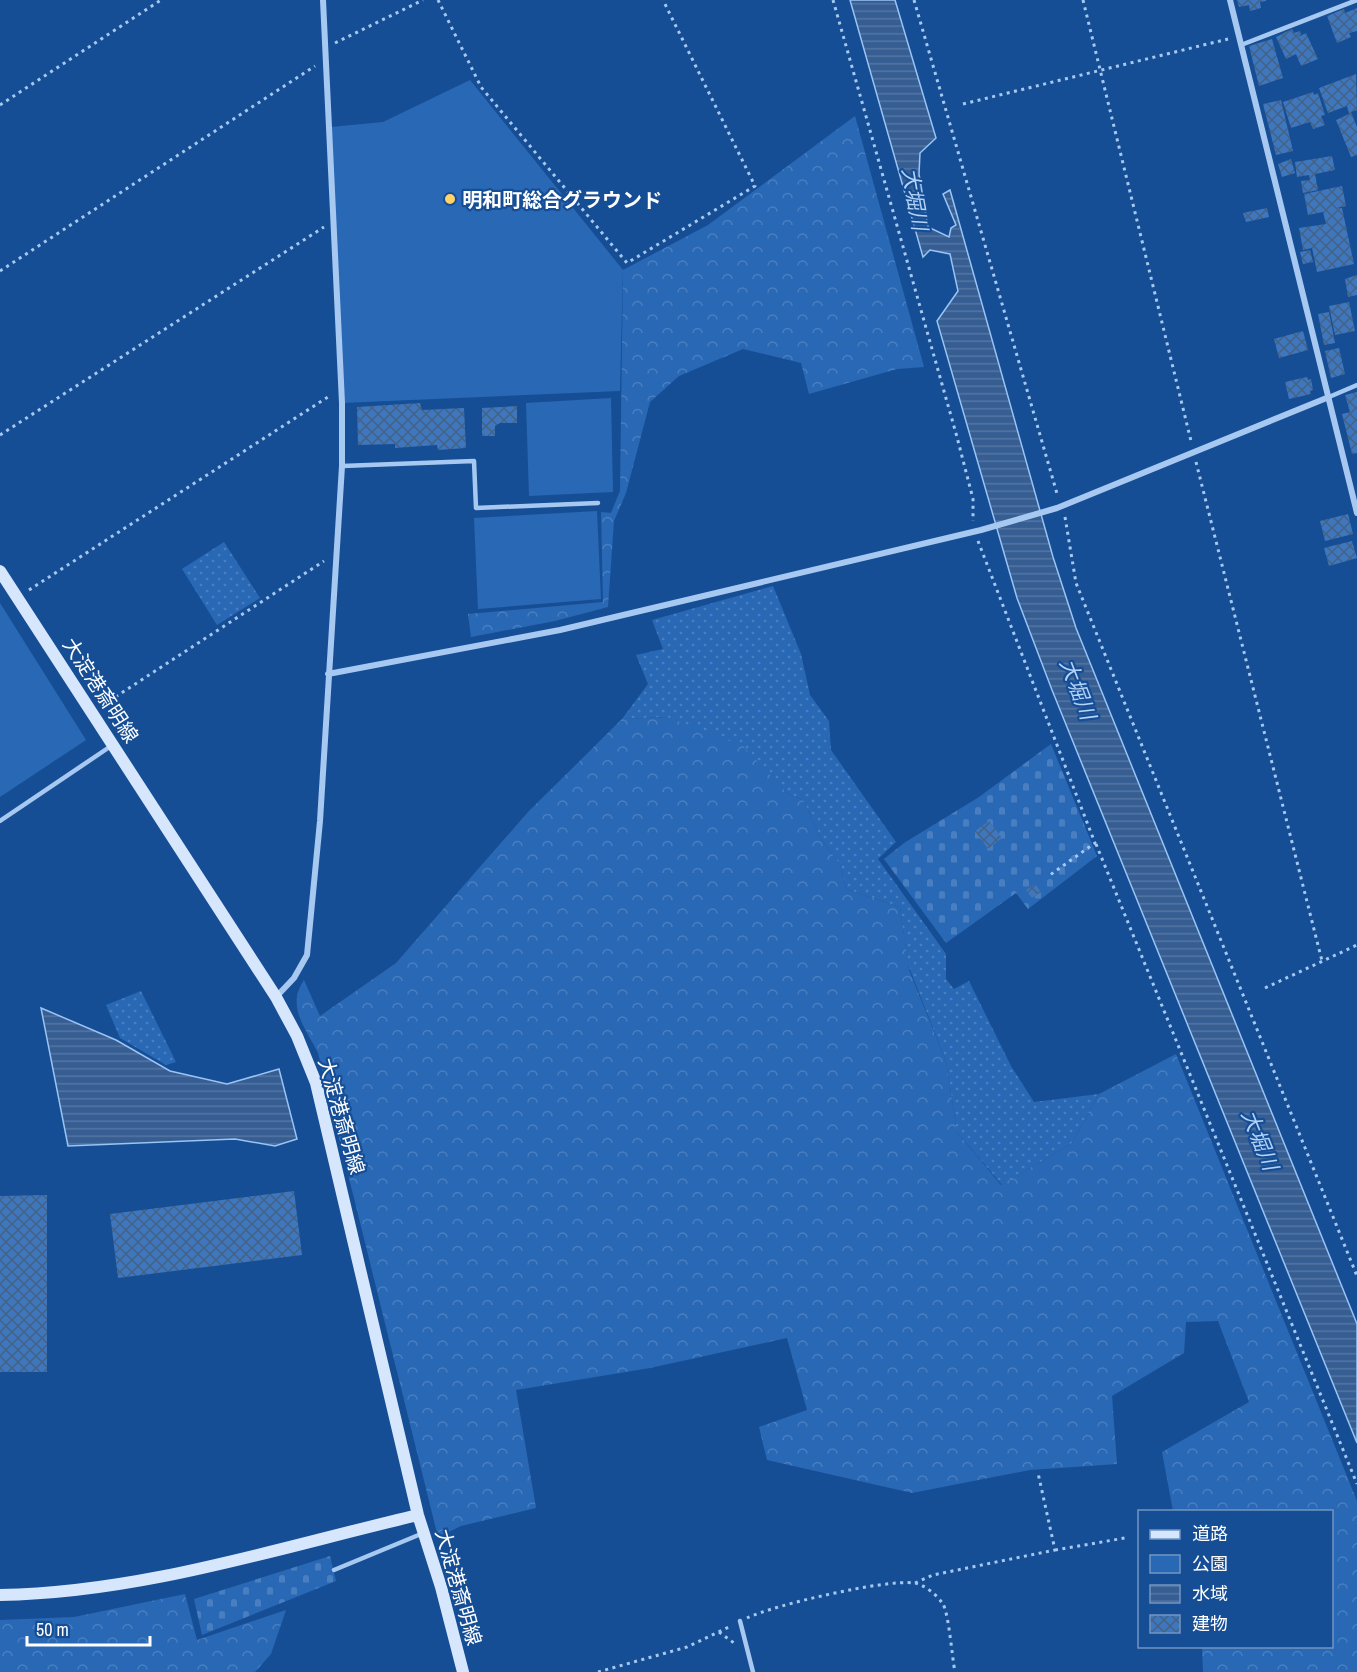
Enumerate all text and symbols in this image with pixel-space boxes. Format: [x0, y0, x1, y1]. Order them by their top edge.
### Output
water label: 大堀川 [895, 165, 935, 235]
place label: 明和町総合グラウンド [462, 186, 662, 213]
marker: 明和町総合グラウンド [443, 192, 457, 206]
street label: 大淀港斎明線 [57, 632, 145, 748]
water label: 大堀川 [1053, 654, 1104, 725]
street label: 大淀港斎明線 [312, 1055, 372, 1177]
water label: 大堀川 [1235, 1105, 1286, 1176]
legend [1138, 1510, 1333, 1648]
text: 道路 [1192, 1521, 1228, 1546]
street label: 大淀港斎明線 [429, 1526, 489, 1648]
text: 公園 [1192, 1551, 1228, 1576]
text: 水域 [1192, 1581, 1228, 1606]
scale bar [27, 1609, 150, 1647]
text: 建物 [1192, 1611, 1228, 1636]
text: 50 m [36, 1617, 69, 1642]

